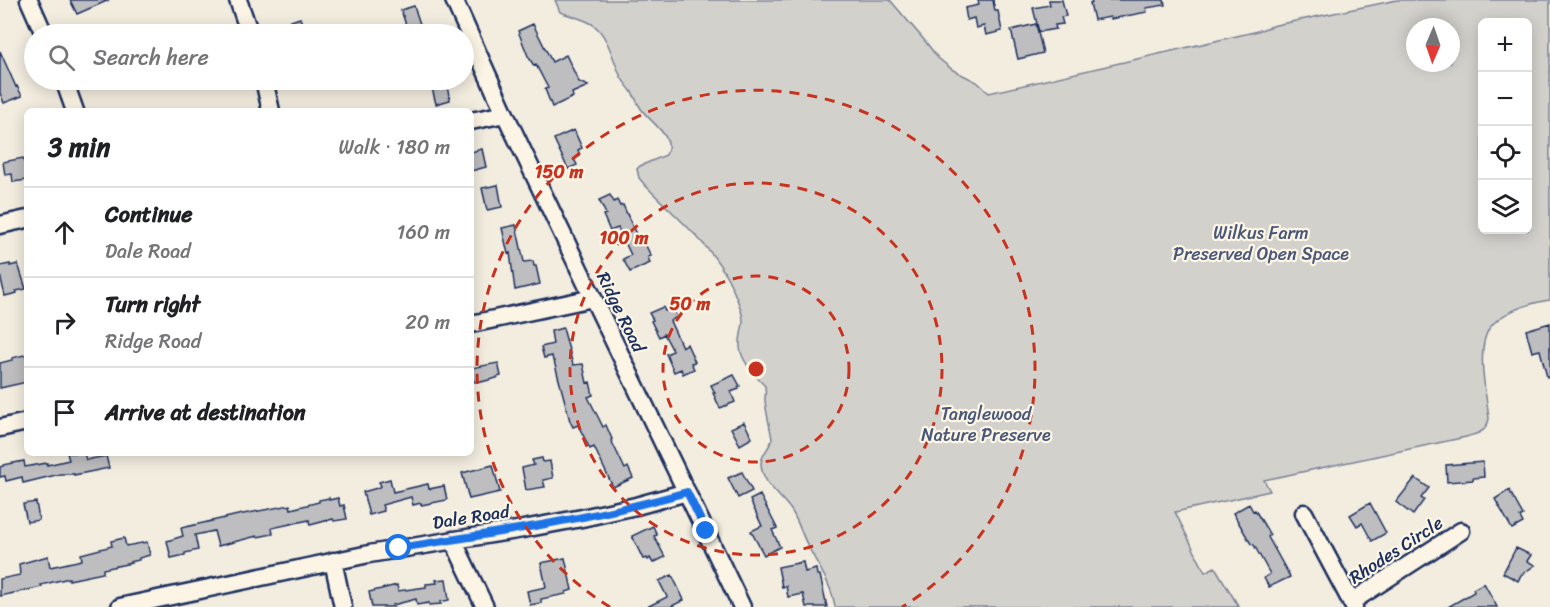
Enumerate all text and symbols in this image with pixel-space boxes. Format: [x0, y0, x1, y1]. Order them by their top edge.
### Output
north arrow [1406, 18, 1460, 72]
map controls [1478, 18, 1532, 234]
button: + [1478, 18, 1532, 72]
search box [24, 24, 474, 90]
text: Search here [93, 38, 209, 77]
icon: search [45, 41, 78, 74]
button: − [1478, 72, 1532, 126]
text: 3 min [48, 124, 110, 170]
button: locate [1478, 126, 1532, 180]
text: Walk · 180 m [339, 130, 450, 165]
text: 150 m [535, 156, 583, 188]
button: layers [1478, 180, 1532, 234]
text: Continue [105, 195, 193, 234]
text: 160 m [397, 215, 450, 250]
icon: ahead [48, 216, 81, 249]
park label: Wilkus Farm Preserved Open Space [1173, 217, 1349, 270]
text: 100 m [600, 222, 649, 254]
text: Dale Road [105, 234, 191, 269]
street label: Ridge Road [588, 266, 655, 359]
text: Turn right [105, 285, 200, 324]
text: 50 m [670, 288, 711, 320]
text: 20 m [405, 305, 450, 340]
icon: right [48, 306, 81, 339]
text: Ridge Road [105, 324, 201, 359]
centre of rings [746, 359, 766, 379]
text: Arrive at destination [105, 393, 306, 432]
icon: arrive [48, 396, 81, 429]
park label: Tanglewood Nature Preserve [921, 398, 1051, 451]
street label: Dale Road [430, 495, 513, 539]
street label: Rhodes Circle [1342, 507, 1450, 593]
route end [692, 517, 718, 543]
route start [385, 534, 411, 560]

